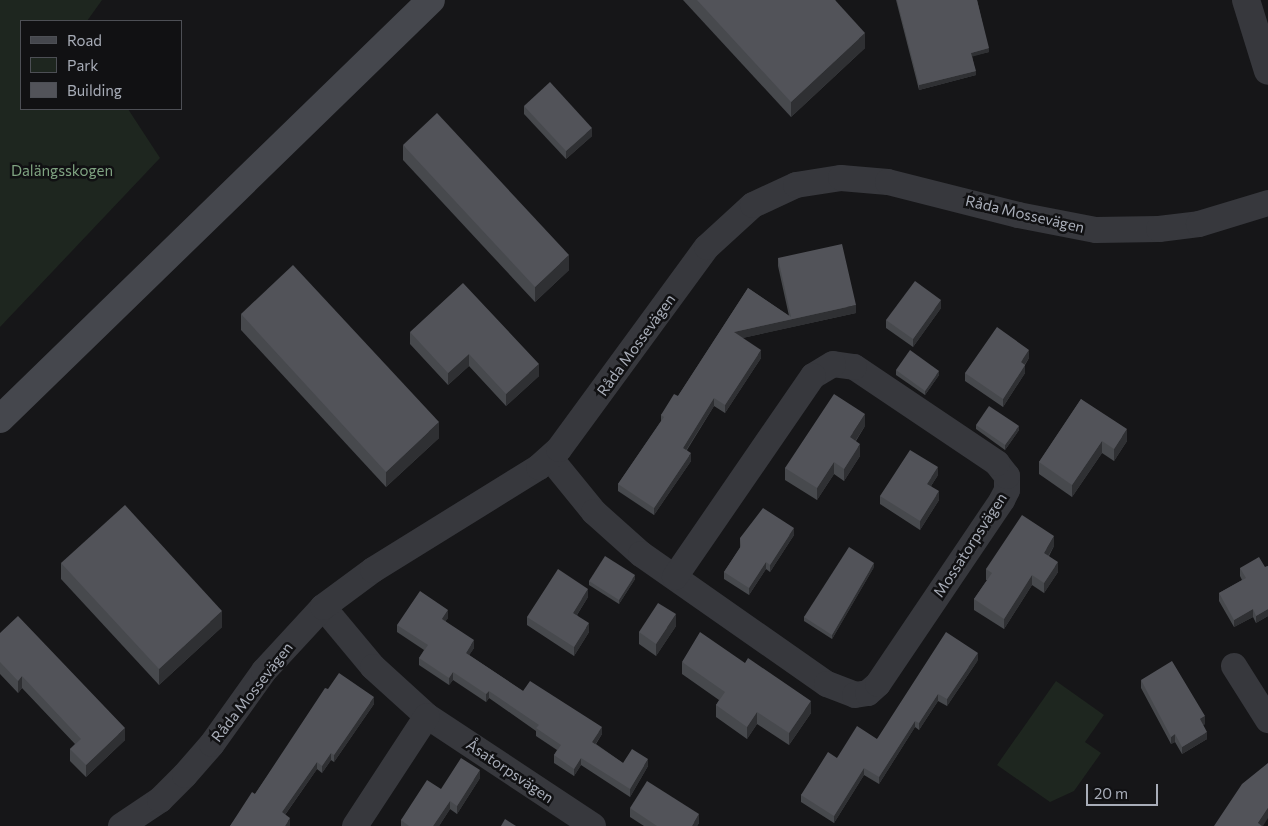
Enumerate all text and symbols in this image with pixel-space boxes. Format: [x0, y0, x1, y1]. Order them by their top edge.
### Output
legend [20, 20, 182, 110]
text: Road [67, 31, 102, 49]
text: Park [67, 56, 98, 74]
text: Building [67, 81, 122, 99]
park label: Dalängsskogen [11, 162, 113, 180]
street label: Råda Mossevägen [964, 192, 1086, 236]
street label: Råda Mossevägen [593, 291, 679, 399]
street label: Mossatorpsvägen [930, 489, 1010, 601]
street label: Råda Mossevägen [208, 639, 296, 745]
street label: Åsatorpsvägen [463, 735, 557, 807]
scale bar [1088, 774, 1160, 806]
text: 20 m [1094, 784, 1128, 802]

